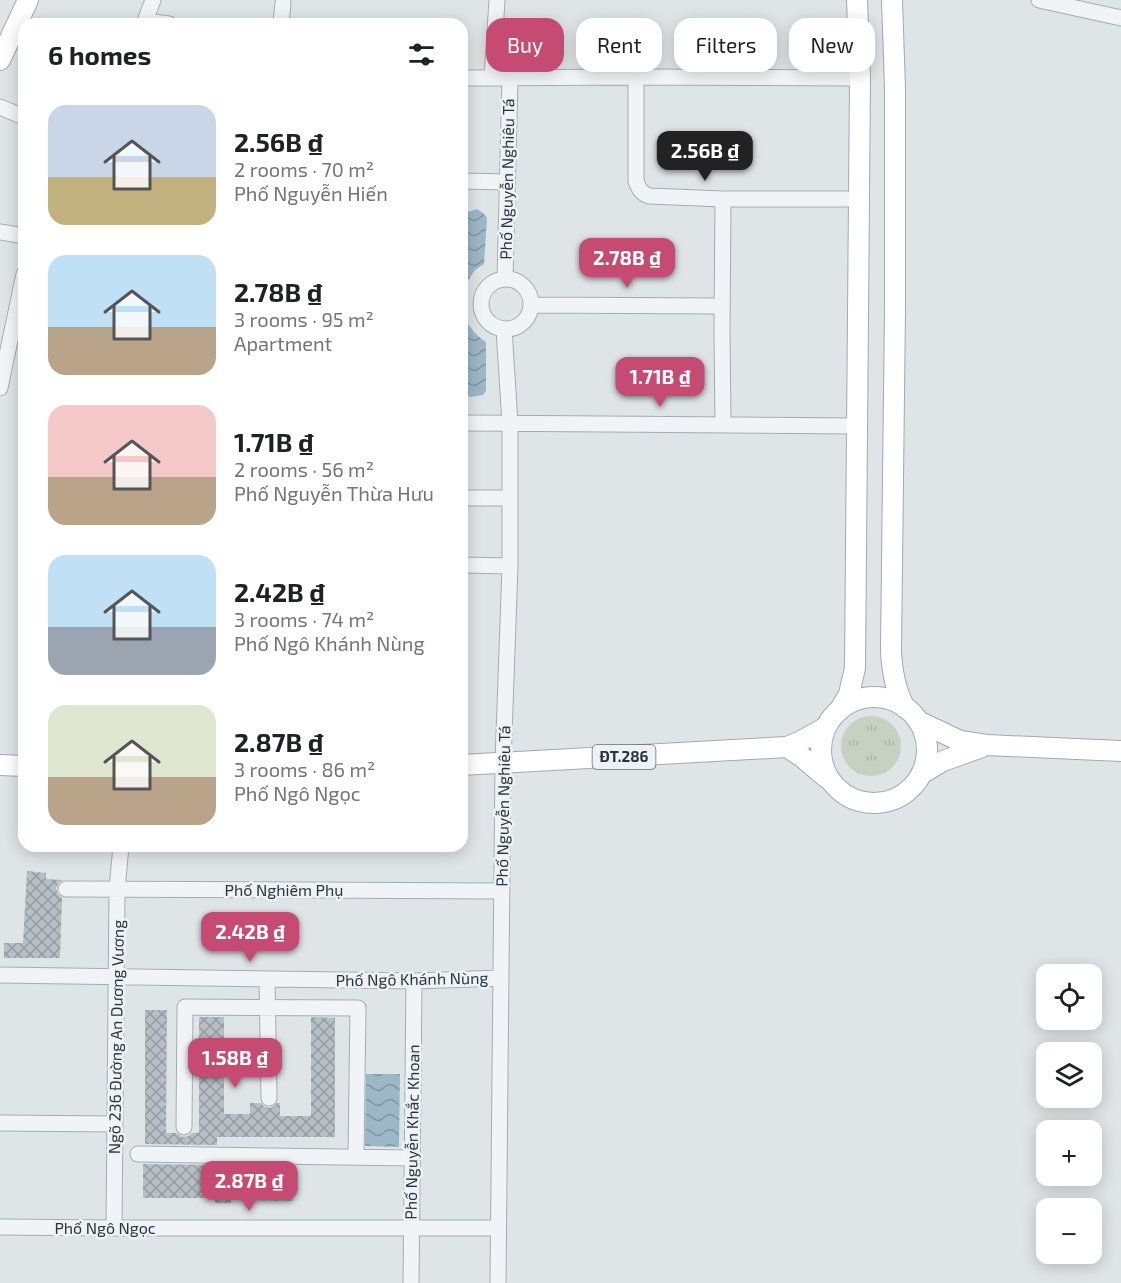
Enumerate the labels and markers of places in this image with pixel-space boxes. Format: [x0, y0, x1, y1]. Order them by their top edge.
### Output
pin: 2.56B ₫ [650, 131, 760, 182]
pin: 2.78B ₫ [572, 238, 682, 289]
pin: 1.71B ₫ [605, 357, 715, 408]
pin: 2.42B ₫ [195, 912, 305, 963]
pin: 1.58B ₫ [180, 1038, 290, 1089]
pin: 2.87B ₫ [194, 1161, 304, 1212]

